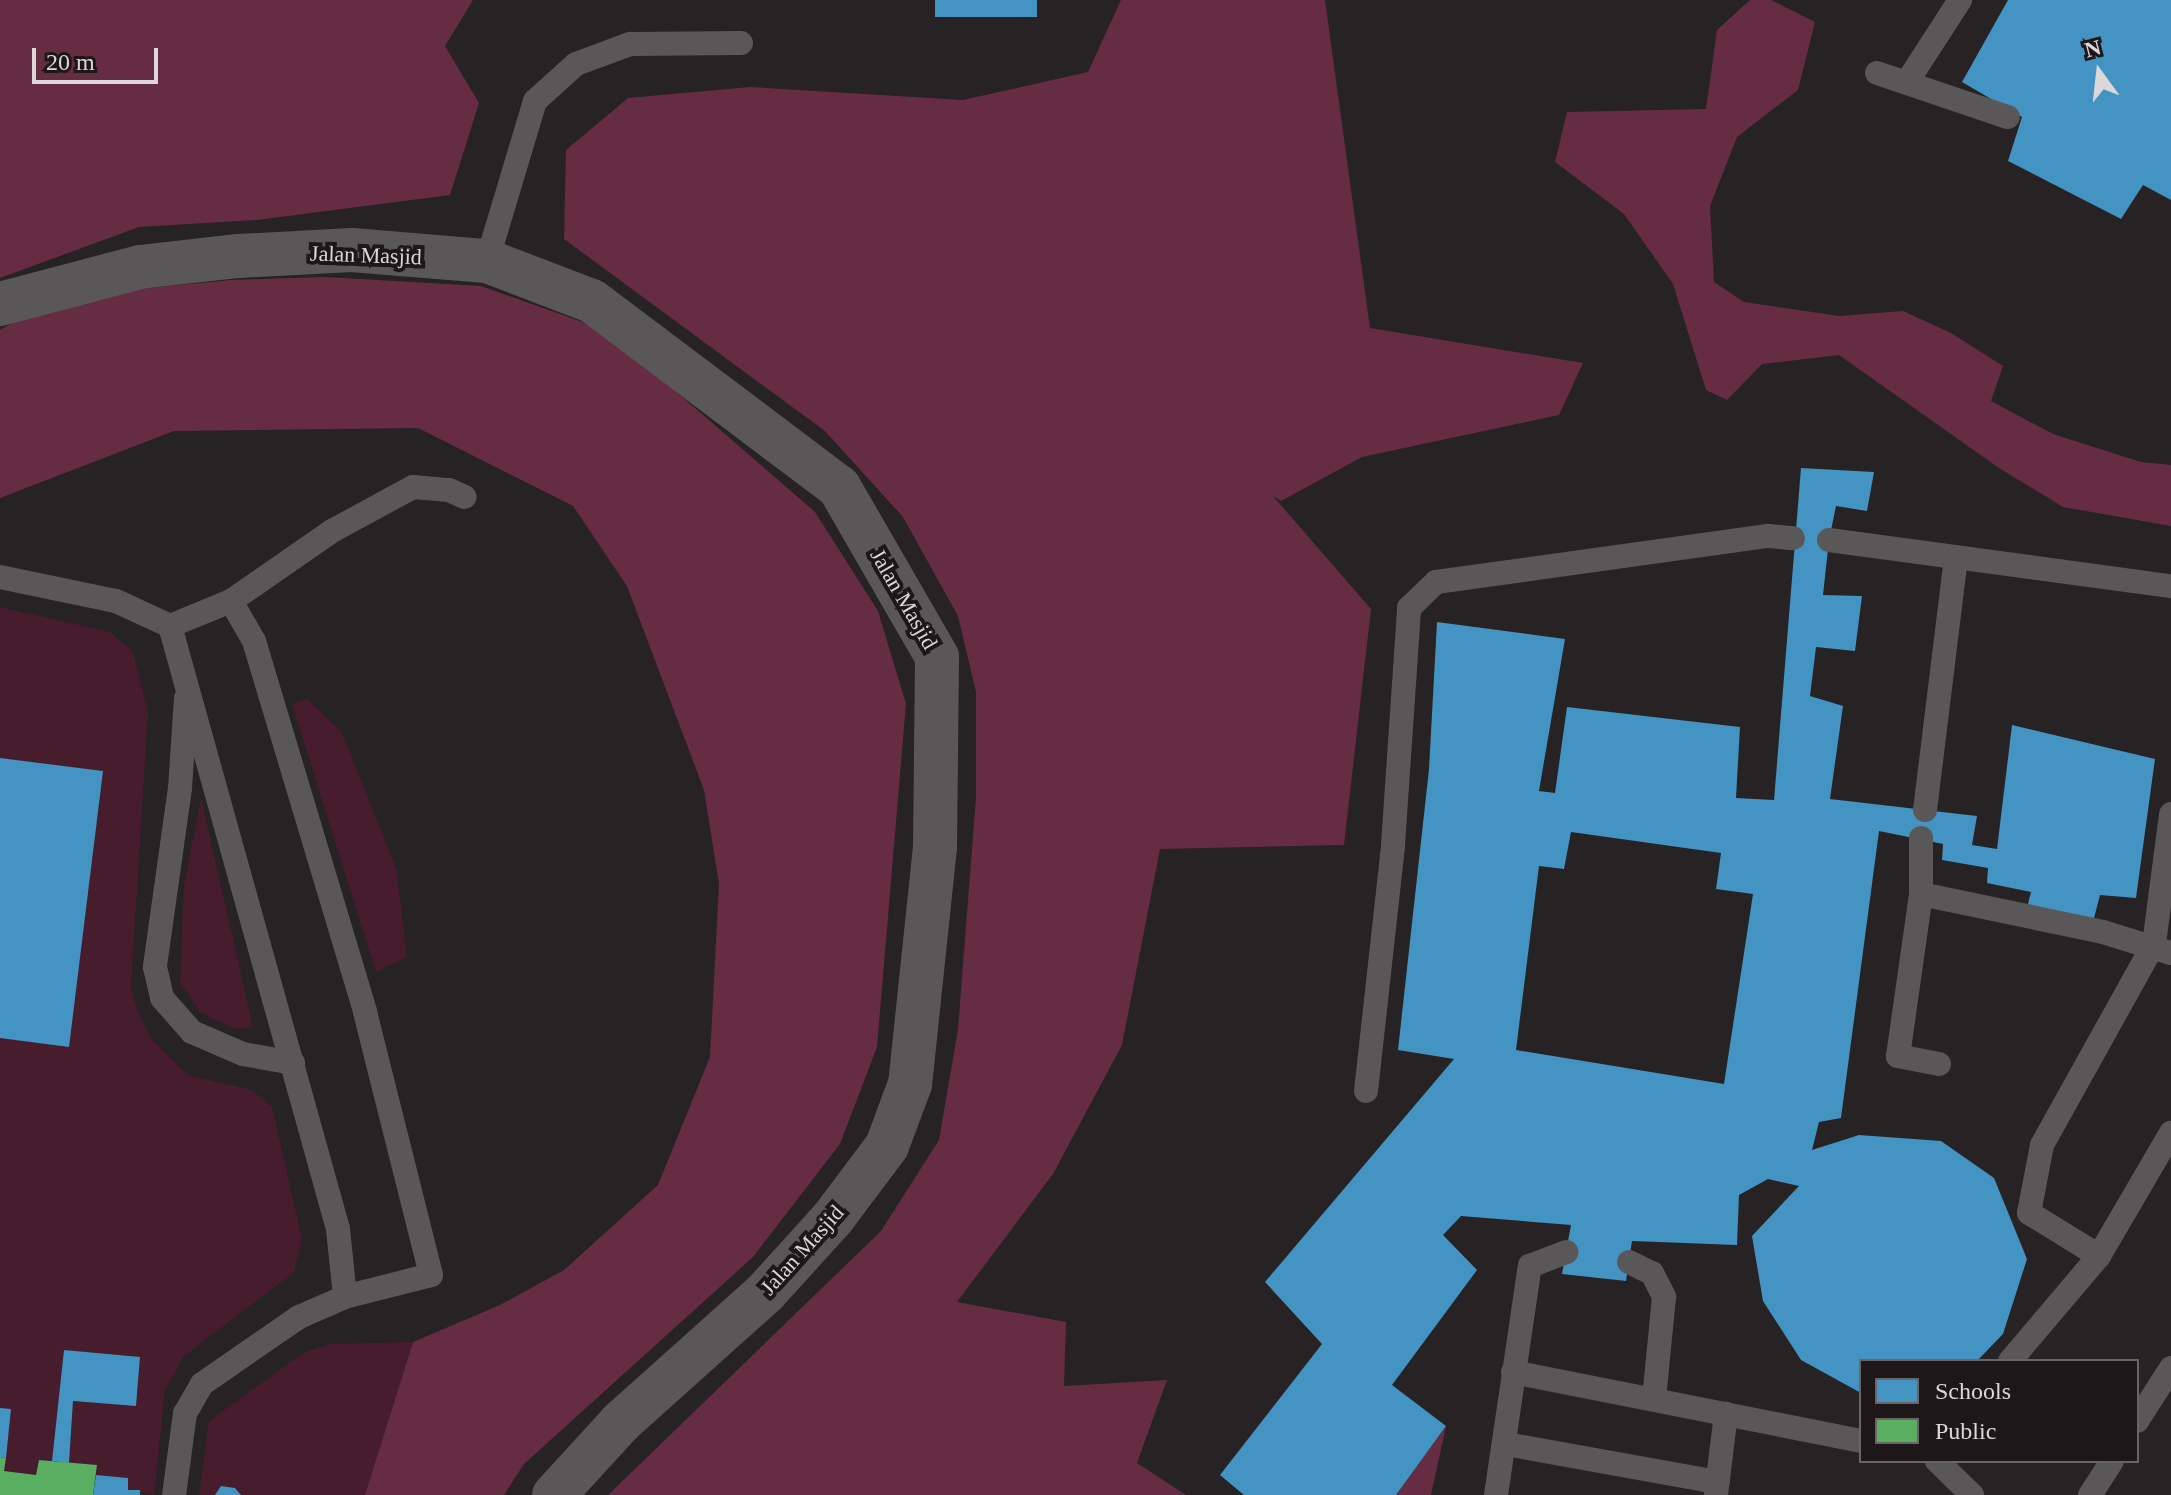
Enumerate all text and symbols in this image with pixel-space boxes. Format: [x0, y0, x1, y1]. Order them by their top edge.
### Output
scale bar [36, 32, 162, 82]
north arrow [2059, 32, 2139, 112]
text: N [2082, 34, 2104, 62]
text: 20 m [46, 49, 95, 75]
street label: Jalan Masjid [310, 240, 422, 270]
street label: Jalan Masjid [865, 544, 943, 654]
street label: Jalan Masjid [755, 1200, 849, 1300]
legend [1859, 1359, 2139, 1463]
text: Schools [1935, 1378, 2011, 1404]
text: Public [1935, 1418, 1996, 1444]

